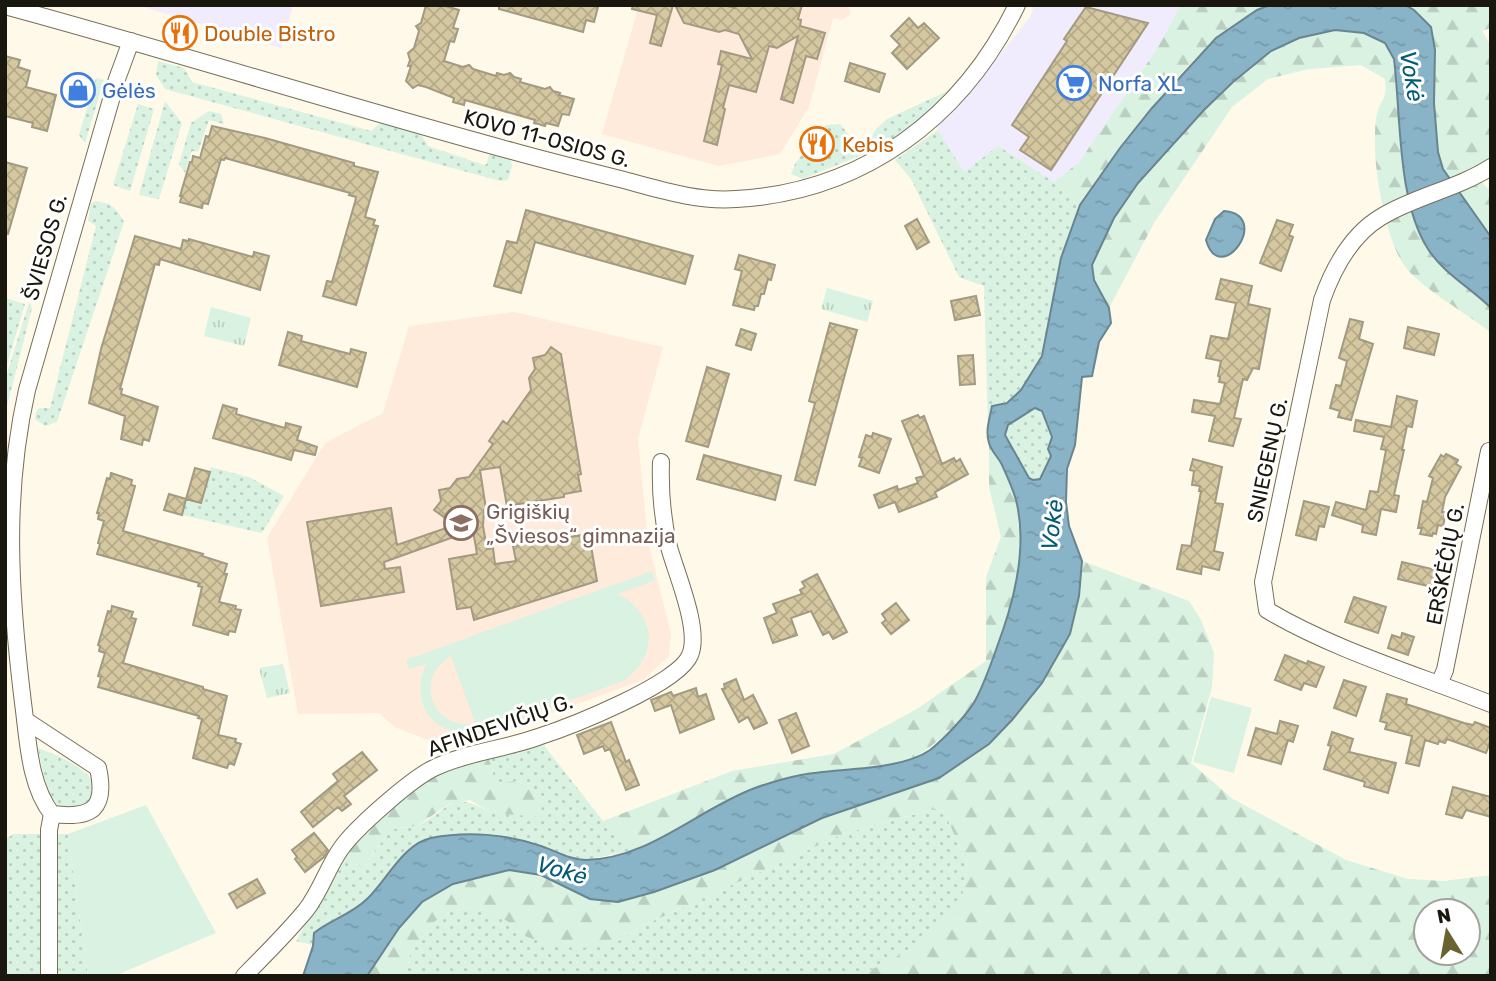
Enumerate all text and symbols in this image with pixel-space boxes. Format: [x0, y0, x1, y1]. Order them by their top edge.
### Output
restaurant icon: Double Bistro [161, 14, 199, 52]
place label: Double Bistro [204, 21, 336, 46]
water label: Vokė [1394, 48, 1430, 104]
supermarket icon: Norfa XL [1055, 64, 1093, 102]
shop icon: Gėlės [59, 71, 97, 109]
place label: Norfa XL [1098, 71, 1183, 96]
place label: Gėlės [102, 78, 156, 103]
street label: KOVO 11-OSIOS G. [461, 104, 633, 172]
restaurant icon: Kebis [798, 125, 836, 163]
place label: Kebis [842, 132, 894, 157]
street label: ŠVIESOS G. [18, 191, 72, 303]
street label: SNIEGENŲ G. [1242, 395, 1292, 525]
water label: Vokė [1035, 498, 1069, 552]
place label: Grigiškių „Šviesos“ gimnazija [486, 499, 676, 548]
street label: ERŠKĖČIŲ G. [1421, 501, 1469, 627]
school or university icon: Grigiškių „Šviesos“ gimnazija [442, 504, 480, 542]
street label: AFINDEVIČIŲ G. [424, 688, 576, 762]
water label: Vokė [534, 849, 591, 891]
north arrow [1412, 897, 1482, 967]
text: N [1435, 903, 1453, 928]

